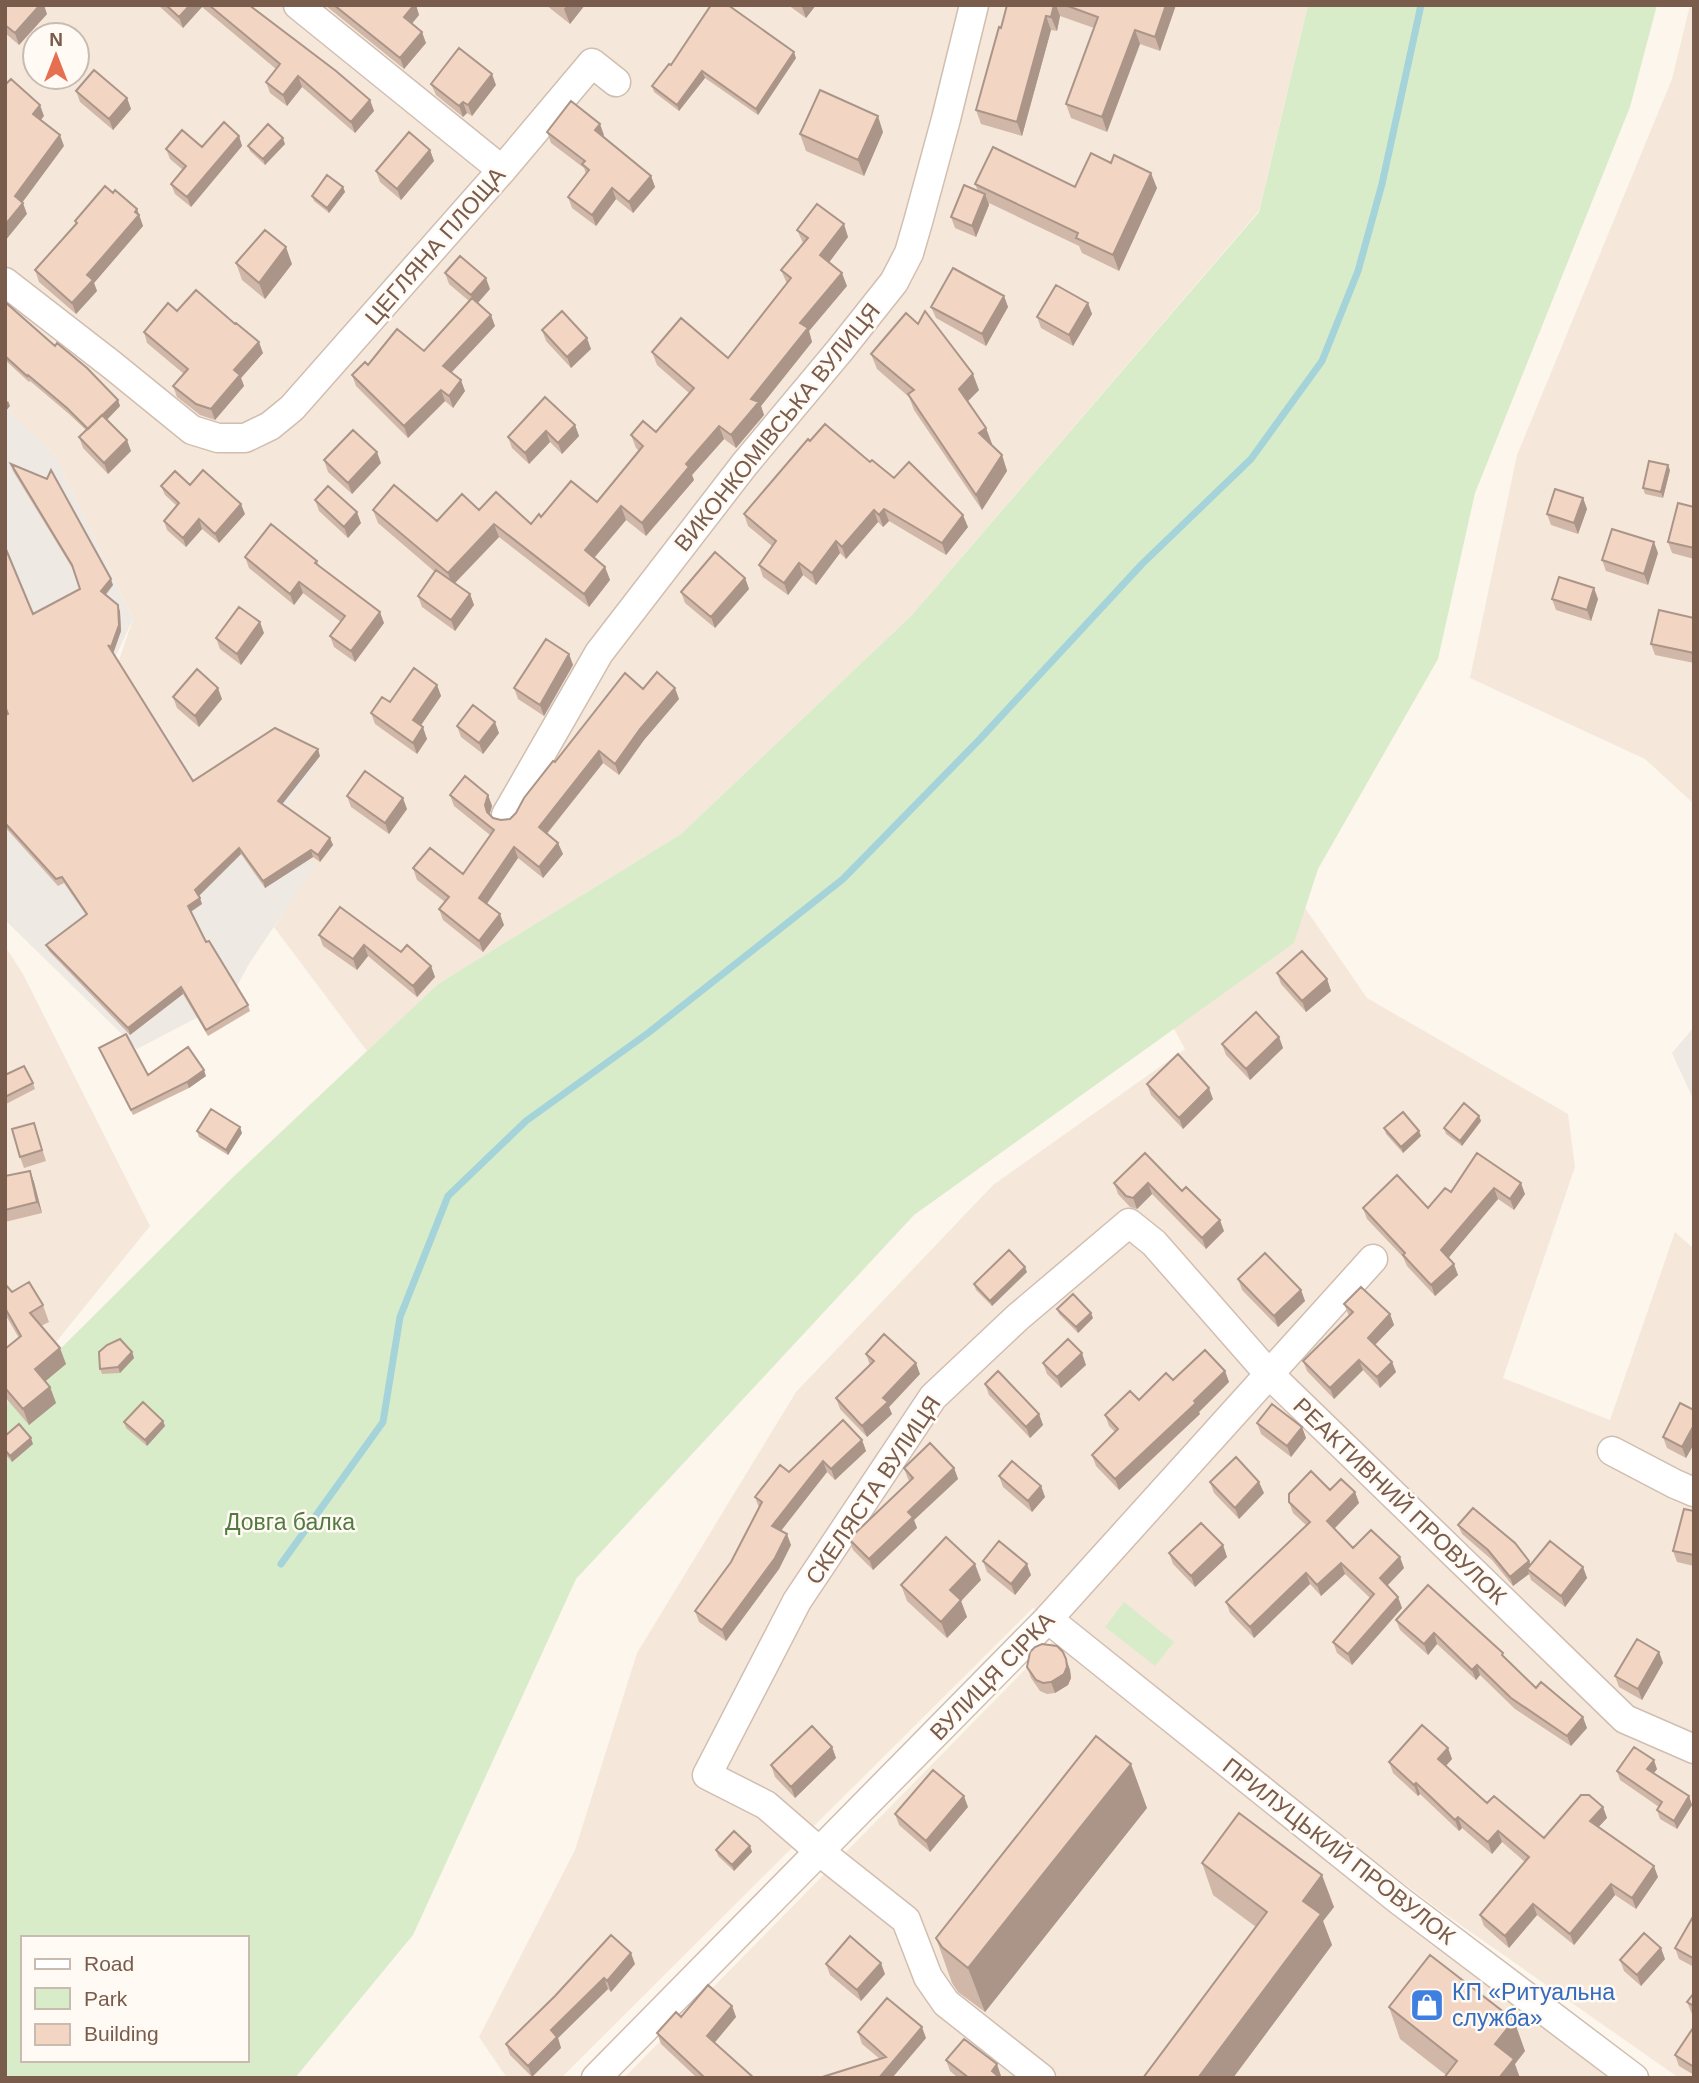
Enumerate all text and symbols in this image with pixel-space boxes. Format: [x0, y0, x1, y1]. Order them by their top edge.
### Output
north arrow [21, 21, 91, 91]
text: N [49, 29, 63, 50]
street label: ЦЕГЛЯНА ПЛОЩА [360, 162, 511, 330]
street label: ВИКОНКОМІВСЬКА ВУЛИЦЯ [669, 298, 885, 556]
street label: СКЕЛЯСТА ВУЛИЦЯ [800, 1391, 946, 1589]
street label: РЕАКТИВНИЙ ПРОВУЛОК [1288, 1392, 1513, 1610]
park label: Довга балка [225, 1509, 355, 1535]
street label: ВУЛИЦЯ СІРКА [925, 1606, 1060, 1745]
street label: ПРИЛУЦЬКИЙ ПРОВУЛОК [1218, 1752, 1461, 1950]
legend [21, 1936, 248, 2062]
text: Road [84, 1952, 134, 1975]
place label: КП «Ритуальна служба» [1452, 1979, 1615, 2031]
shop icon: КП «Ритуальна служба» [1408, 1986, 1446, 2024]
text: Park [84, 1987, 128, 2010]
text: Building [84, 2022, 159, 2045]

